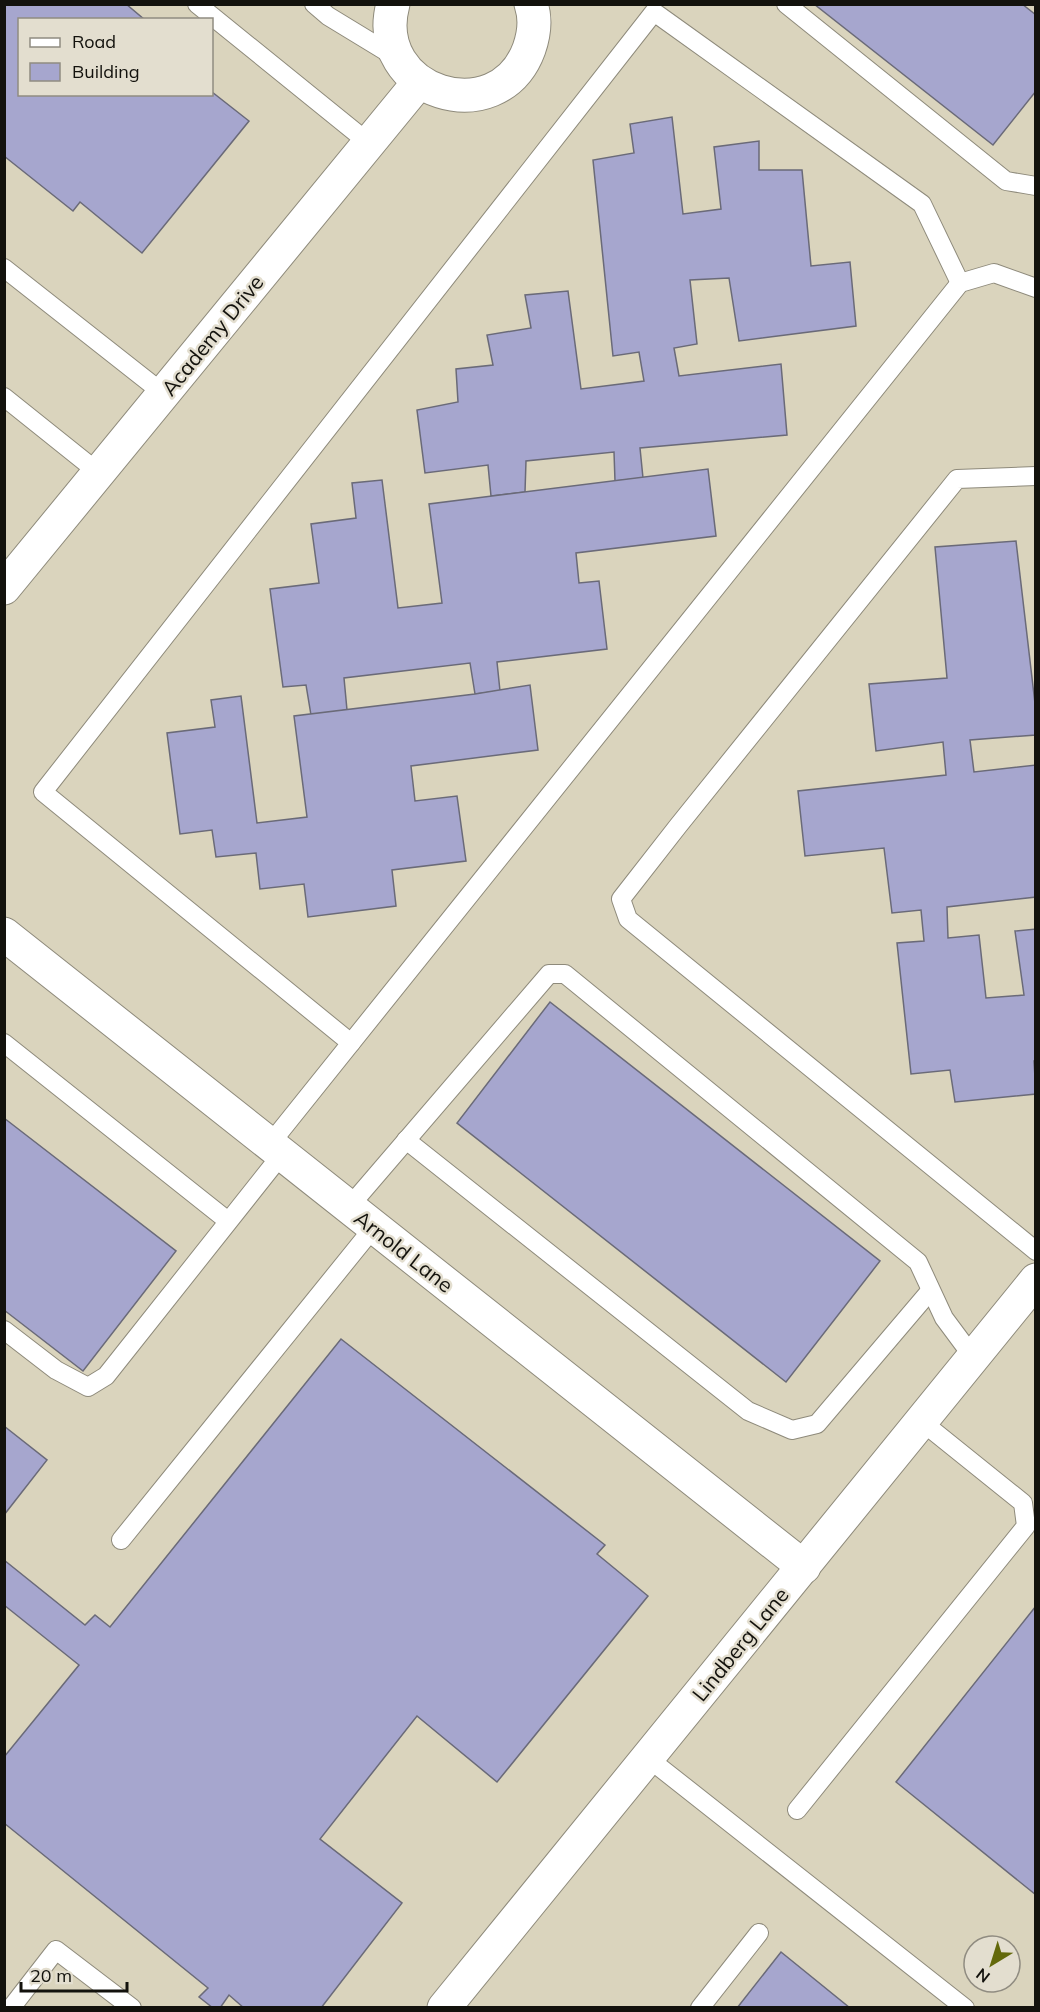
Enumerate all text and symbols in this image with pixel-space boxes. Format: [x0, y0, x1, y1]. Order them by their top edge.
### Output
legend [18, 18, 213, 96]
text: Road [72, 30, 116, 53]
text: Building [72, 60, 140, 83]
street label: Academy Drive [155, 269, 269, 401]
street label: Arnold Lane [349, 1204, 459, 1298]
street label: Lindberg Lane [686, 1582, 794, 1706]
north arrow [962, 1934, 1022, 1994]
scale bar [21, 1955, 128, 1993]
text: 20 m [30, 1964, 72, 1987]
text: N [972, 1964, 994, 1987]

